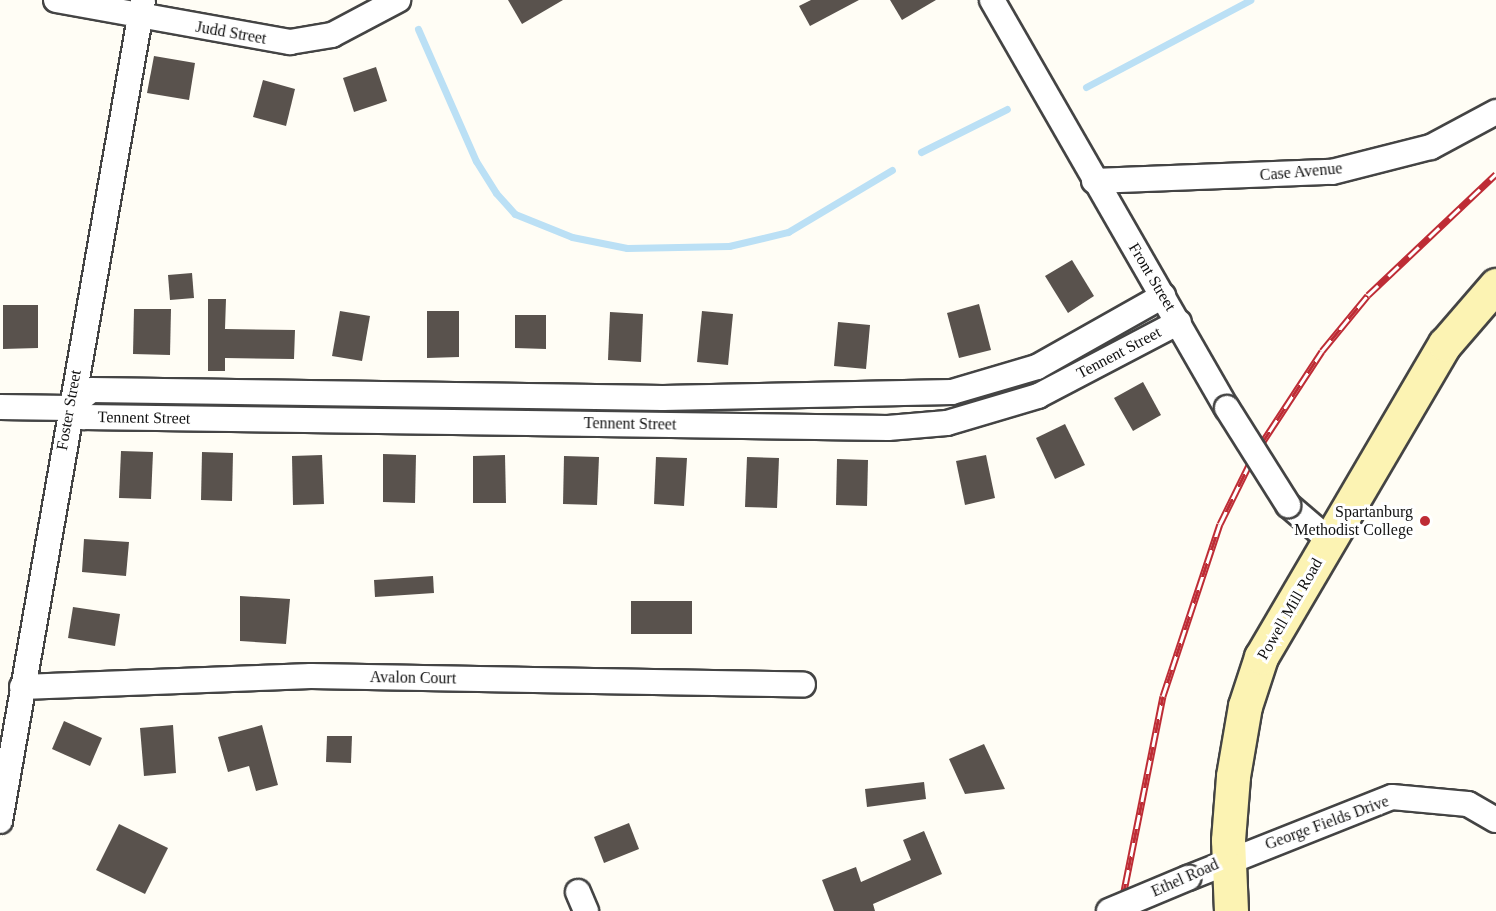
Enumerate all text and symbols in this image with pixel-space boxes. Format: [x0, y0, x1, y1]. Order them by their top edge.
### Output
street label: Judd Street [194, 17, 268, 49]
street label: Case Avenue [1258, 159, 1344, 185]
street label: Front Street [1124, 239, 1180, 315]
street label: Tennent Street [1074, 323, 1164, 383]
street label: Foster Street [52, 368, 86, 452]
street label: Tennent Street [98, 408, 190, 428]
street label: Tennent Street [584, 414, 676, 434]
place label: Spartanburg Methodist College [1294, 502, 1413, 540]
marker: Spartanburg Methodist College [1418, 514, 1432, 528]
street label: Powell Mill Road [1253, 555, 1327, 663]
street label: Avalon Court [370, 668, 456, 688]
street label: George Fields Drive [1262, 792, 1392, 854]
street label: Ethel Road [1148, 855, 1222, 901]

